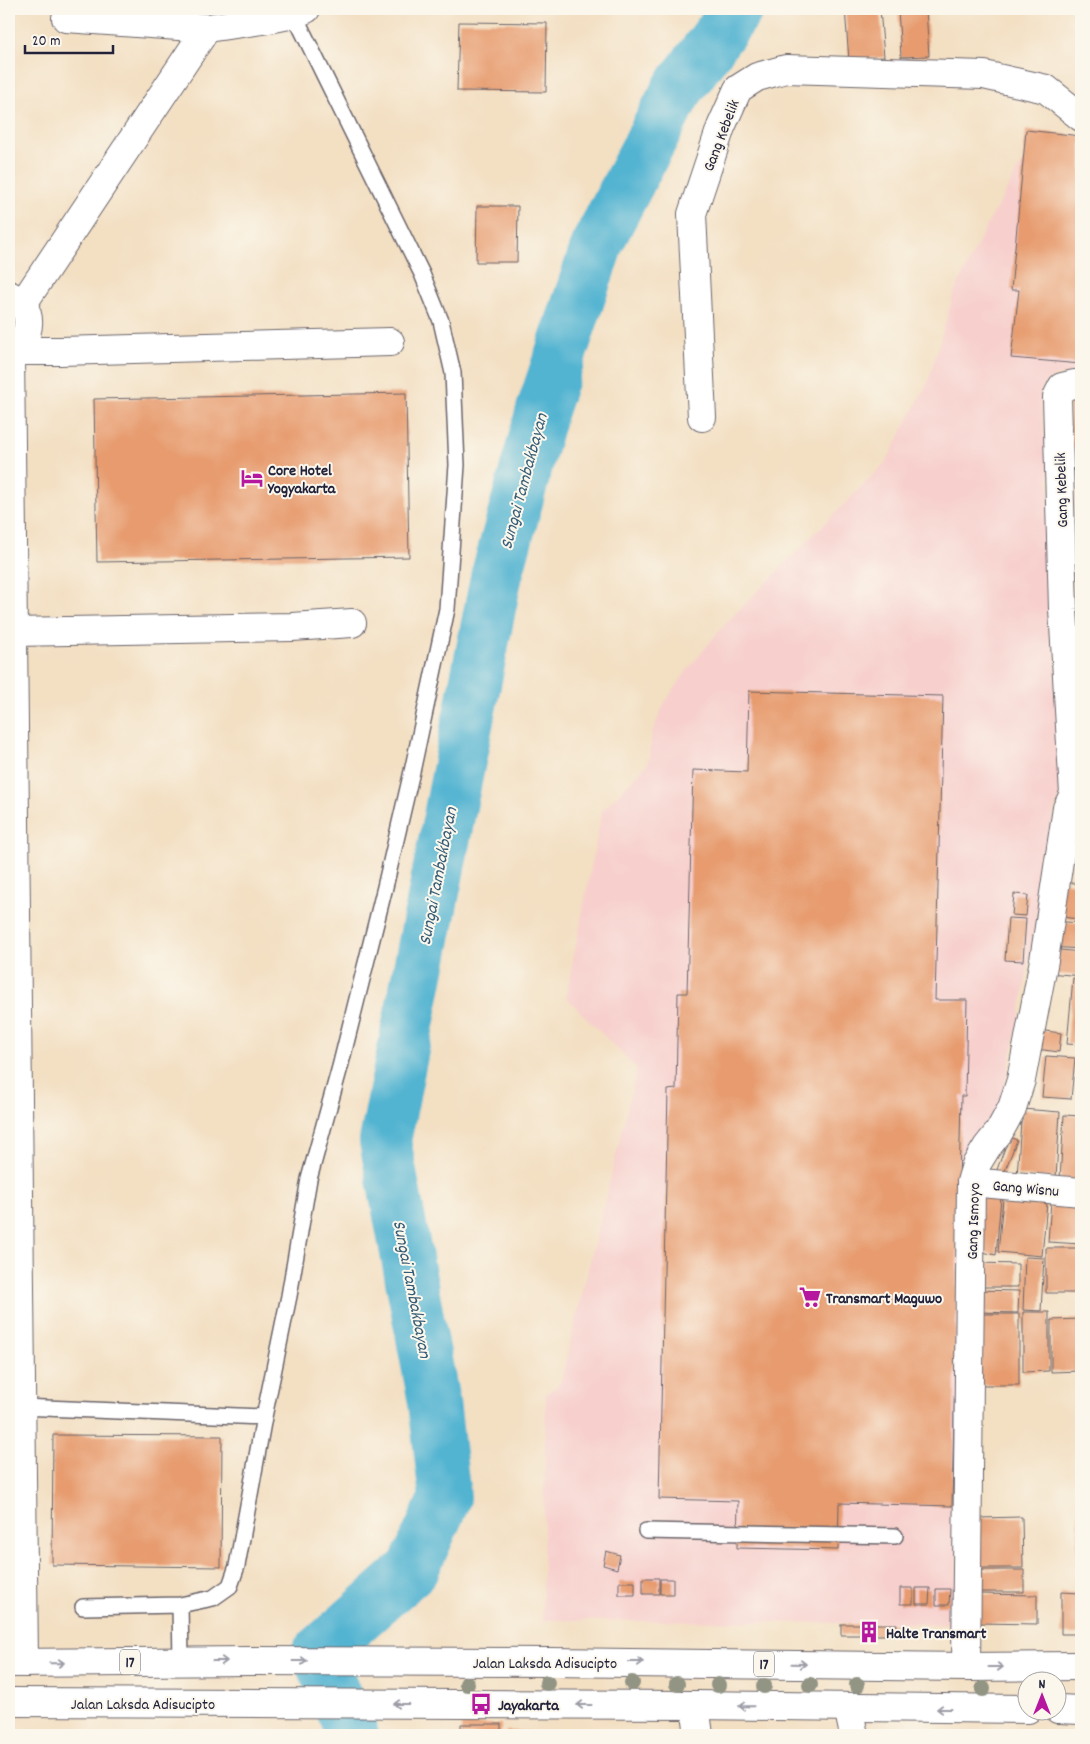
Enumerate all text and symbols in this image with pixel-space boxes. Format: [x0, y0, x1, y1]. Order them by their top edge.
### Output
scale bar [25, 22, 112, 54]
text: 20 m [32, 31, 60, 53]
street label: Gang Kebelik [698, 97, 747, 175]
water label: Sungai Tambakbayan [495, 410, 556, 552]
street label: Gang Kebelik [1050, 452, 1075, 528]
place label: Core Hotel Yogyakarta [267, 460, 337, 501]
hotel icon: Core Hotel Yogyakarta [239, 465, 265, 491]
water label: Sungai Tambakbayan [414, 805, 465, 947]
street label: Gang Wisnu [992, 1175, 1060, 1204]
street label: Gang Ismoyo [962, 1182, 987, 1260]
water label: Sungai Tambakbayan [385, 1219, 436, 1361]
supermarket icon: Transmart Maguwo [797, 1284, 823, 1310]
place label: Transmart Maguwo [826, 1288, 942, 1311]
building icon: Halte Transmart [856, 1619, 882, 1645]
place label: Halte Transmart [886, 1623, 987, 1646]
road number: 17 [120, 1650, 140, 1674]
road number: 17 [754, 1652, 774, 1676]
street label: Jalan Laksda Adisucipto [473, 1653, 617, 1676]
one-way arrow [212, 1656, 228, 1666]
one-way arrow [292, 1656, 308, 1666]
one-way arrow [628, 1657, 644, 1667]
one-way arrow [49, 1658, 65, 1668]
one-way arrow [790, 1660, 806, 1669]
one-way arrow [988, 1662, 1004, 1672]
north arrow [1018, 1672, 1068, 1722]
text: N [1039, 1675, 1046, 1695]
bus stop icon: Jayakarta [468, 1691, 494, 1717]
street label: Jalan Laksda Adisucipto [71, 1694, 215, 1717]
place label: Jayakarta [498, 1695, 560, 1718]
one-way arrow [393, 1699, 409, 1709]
one-way arrow [576, 1700, 592, 1710]
one-way arrow [739, 1701, 755, 1711]
one-way arrow [936, 1704, 952, 1714]

